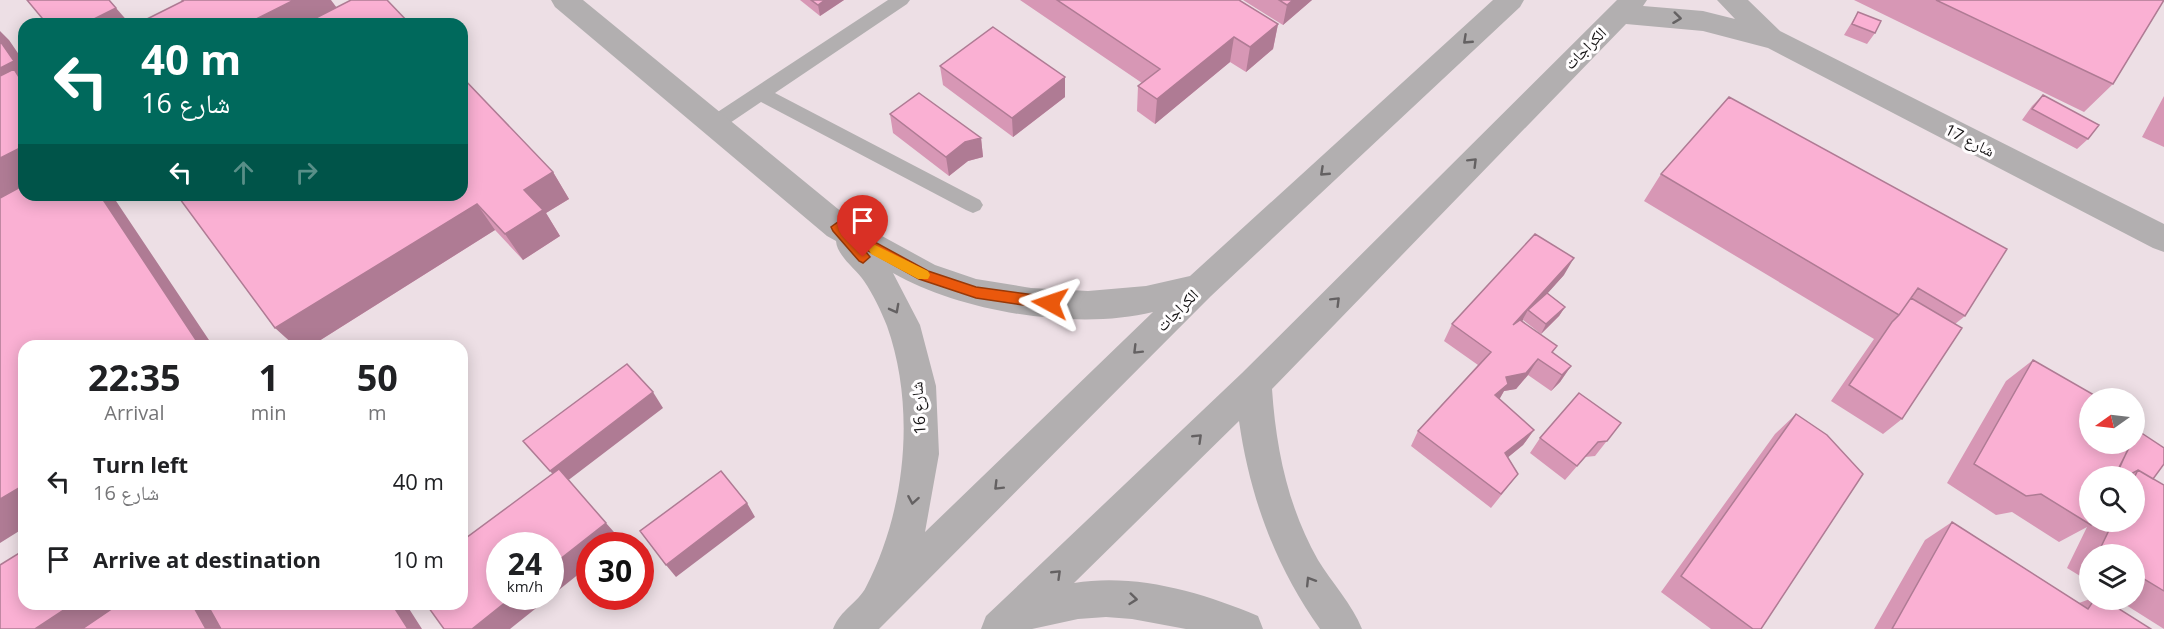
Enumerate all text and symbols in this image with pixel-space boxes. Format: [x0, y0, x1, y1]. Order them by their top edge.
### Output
one-way arrow [1672, 11, 1681, 23]
street label: الكراجات [1559, 22, 1611, 74]
text: 40 m [141, 30, 241, 87]
one-way arrow [1464, 33, 1474, 44]
icon: left [42, 42, 120, 120]
text: شارع 16 [141, 84, 230, 121]
street label: شارع 17 [1941, 118, 1999, 162]
icon: left [164, 156, 197, 189]
icon: ahead [227, 156, 260, 189]
icon: right [290, 156, 323, 189]
one-way arrow [1465, 159, 1476, 170]
one-way arrow [1321, 165, 1331, 176]
pin [837, 195, 888, 257]
icon: arrive [846, 204, 879, 237]
position arrow [1018, 271, 1082, 335]
street label: الكراجات [1151, 284, 1203, 336]
one-way arrow [1329, 297, 1340, 308]
one-way arrow [888, 303, 899, 314]
one-way arrow [1133, 343, 1144, 353]
text: 22:35 [88, 353, 181, 402]
text: 1 [258, 353, 279, 402]
text: 50 [357, 353, 398, 402]
street label: شارع 16 [905, 381, 931, 435]
north arrow [2079, 388, 2145, 454]
map controls [2079, 388, 2145, 610]
text: Arrival [104, 399, 165, 426]
text: min [251, 399, 287, 426]
text: m [368, 399, 387, 426]
one-way arrow [1190, 435, 1201, 446]
text: Turn left [93, 449, 188, 479]
icon: left [42, 465, 75, 498]
text: 40 m [393, 466, 444, 496]
button: search [2079, 466, 2145, 532]
text: شارع 16 [93, 479, 159, 506]
one-way arrow [995, 479, 1006, 490]
one-way arrow [907, 494, 920, 504]
speed limit sign: 30 [576, 532, 654, 610]
icon: arrive [42, 543, 75, 576]
text: 24 [508, 543, 542, 584]
text: Arrive at destination [93, 544, 321, 574]
text: 10 m [393, 544, 444, 574]
button: layers [2079, 544, 2145, 610]
one-way arrow [1050, 570, 1061, 581]
text: km/h [507, 576, 543, 596]
one-way arrow [1306, 577, 1318, 587]
one-way arrow [1128, 592, 1137, 605]

